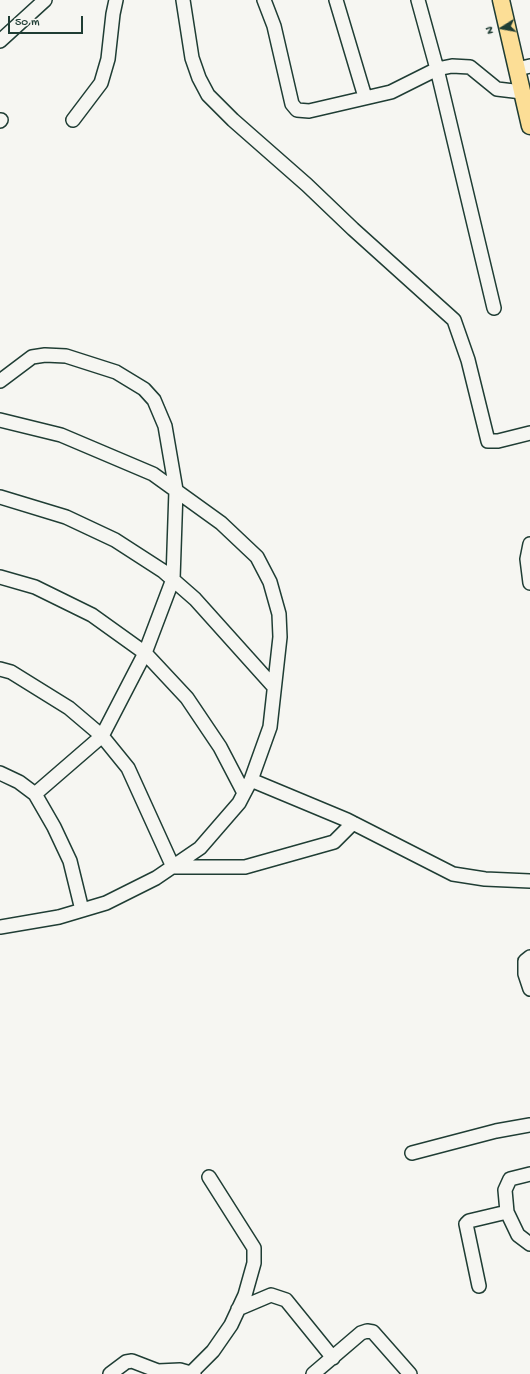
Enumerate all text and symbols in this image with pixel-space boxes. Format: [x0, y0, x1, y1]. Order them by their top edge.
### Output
scale bar [10, 8, 85, 34]
north arrow [482, 8, 522, 48]
text: 50 m [15, 16, 40, 30]
text: N [484, 26, 497, 35]

